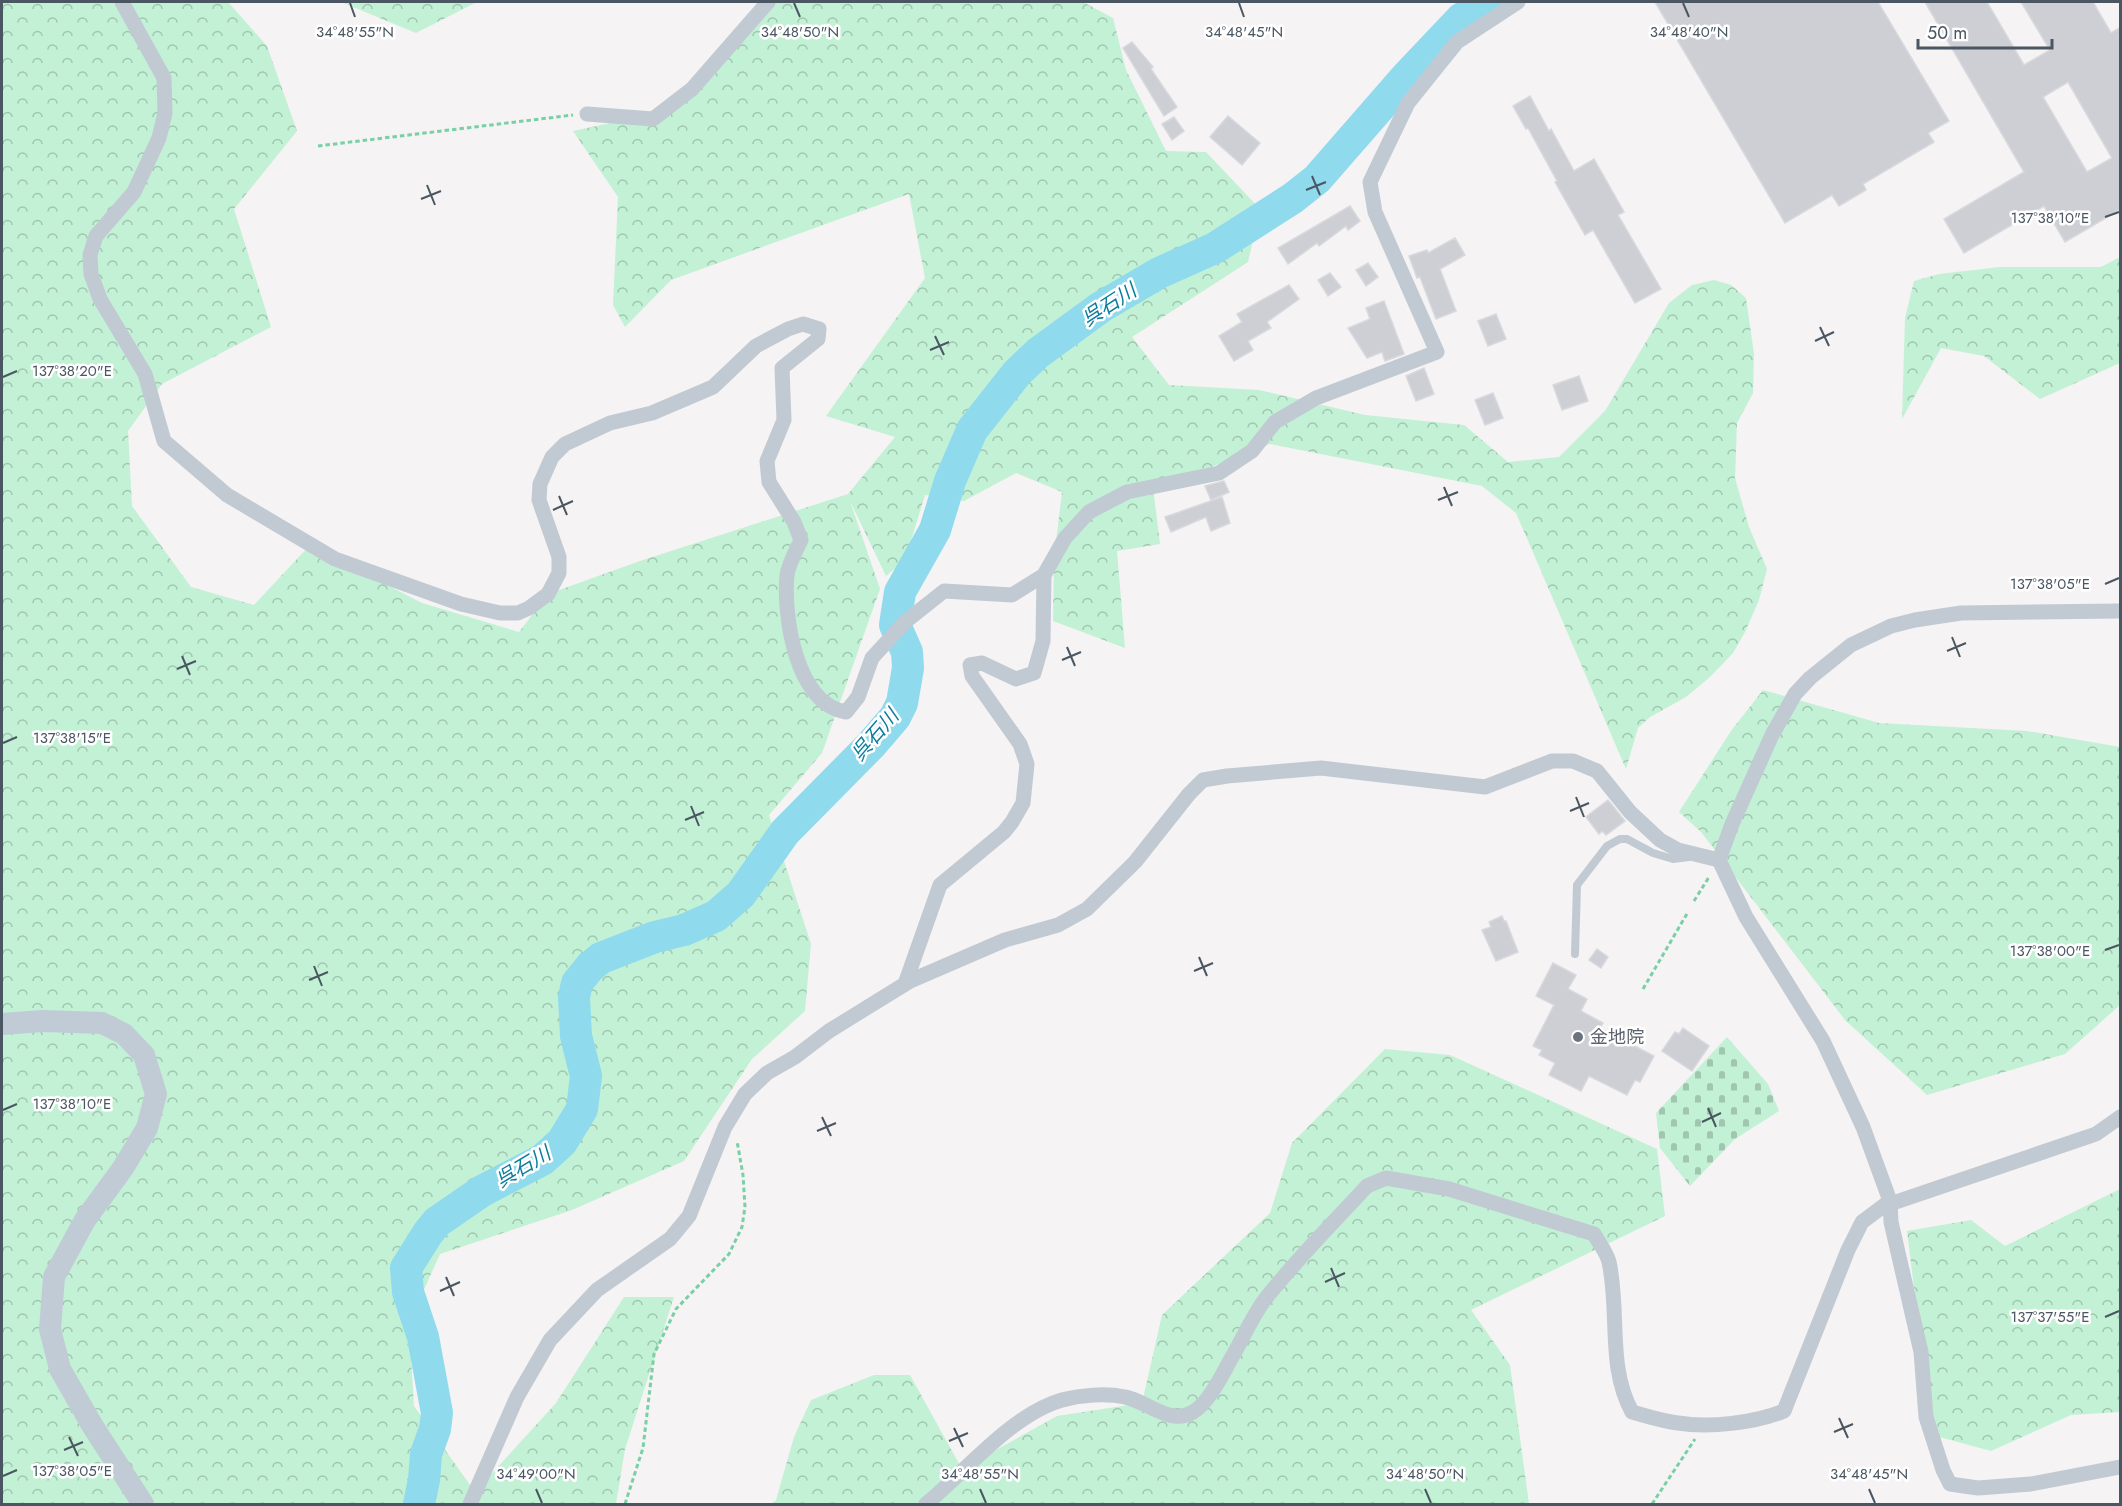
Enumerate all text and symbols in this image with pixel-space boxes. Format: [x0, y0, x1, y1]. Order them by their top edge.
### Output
scale bar [1918, 12, 2052, 50]
text: 50 m [1927, 20, 1967, 46]
text: 34°48'55"N [316, 21, 394, 43]
text: 34°48'50"N [761, 21, 839, 43]
text: 34°48'45"N [1205, 21, 1283, 43]
text: 34°48'40"N [1650, 21, 1728, 43]
text: 137°38'10"E [2011, 207, 2089, 229]
water label: 呉石川 [1076, 275, 1144, 333]
text: 137°38'20"E [32, 360, 112, 382]
text: 137°38'05"E [2010, 573, 2090, 595]
water label: 呉石川 [844, 701, 907, 767]
text: 137°38'15"E [33, 727, 111, 749]
text: 137°38'00"E [2010, 940, 2090, 962]
place label: 金地院 [1590, 1024, 1644, 1050]
marker: 金地院 [1571, 1030, 1585, 1044]
text: 137°38'10"E [33, 1093, 111, 1115]
water label: 呉石川 [490, 1138, 558, 1195]
text: 137°37'55"E [2010, 1306, 2090, 1328]
text: 137°38'05"E [32, 1460, 112, 1482]
text: 34°49'00"N [496, 1463, 576, 1485]
text: 34°48'55"N [941, 1463, 1019, 1485]
text: 34°48'50"N [1386, 1463, 1464, 1485]
text: 34°48'45"N [1830, 1463, 1908, 1485]

